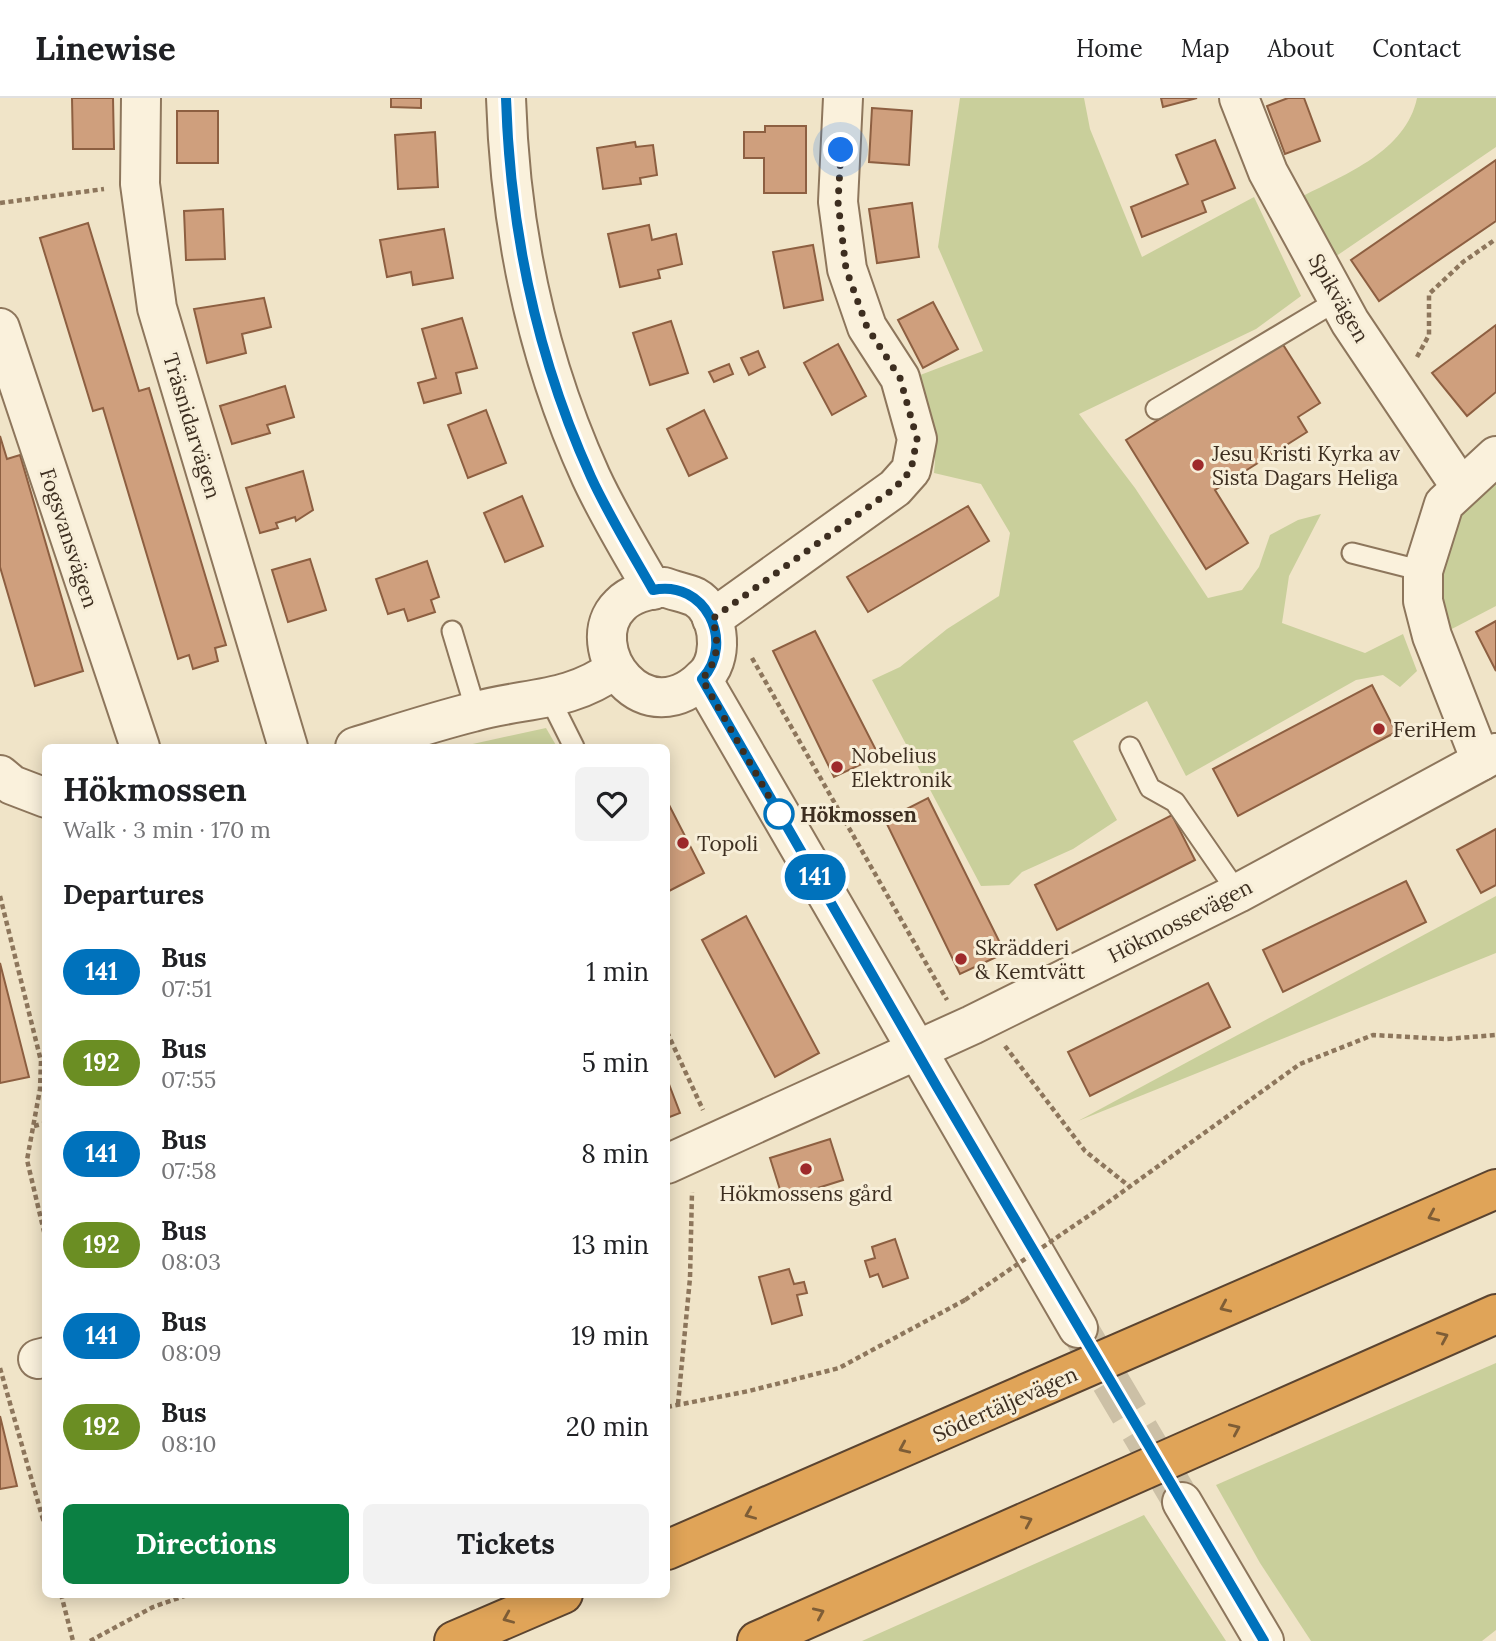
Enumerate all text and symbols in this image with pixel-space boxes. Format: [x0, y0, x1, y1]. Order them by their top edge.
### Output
text: Linewise [35, 27, 176, 69]
text: Home [1076, 33, 1143, 64]
text: Map [1181, 33, 1230, 64]
text: About [1268, 33, 1334, 64]
text: Contact [1372, 33, 1461, 64]
your location [823, 132, 858, 167]
street label: Spikvägen [1303, 249, 1375, 348]
street label: Träsnidarvägen [157, 350, 227, 502]
place label: Jesu Kristi Kyrka av Sista Dagars Heliga [1211, 440, 1400, 491]
marker: Jesu Kristi Kyrka av Sista Dagars Heliga [1190, 457, 1206, 473]
street label: Fogsvansvägen [34, 465, 104, 612]
place label: FeriHem [1393, 716, 1477, 743]
marker: FeriHem [1371, 721, 1387, 737]
place label: Nobelius Elektronik [851, 742, 952, 793]
marker: Nobelius Elektronik [829, 759, 845, 775]
button: heart [575, 767, 649, 841]
text: Hökmossen [63, 768, 247, 810]
marker: Hökmossen [764, 799, 794, 829]
place label: Hökmossen [800, 801, 917, 828]
text: Walk · 3 min · 170 m [63, 815, 271, 844]
place label: Topoli [697, 830, 758, 857]
marker: Topoli [675, 835, 691, 851]
line badge: 141 [775, 854, 855, 900]
text: 141 [799, 861, 831, 892]
street label: Hökmossevägen [1103, 873, 1257, 969]
text: Departures [63, 878, 204, 911]
place label: Skrädderi & Kemtvätt [975, 934, 1086, 985]
text: Bus [161, 941, 207, 974]
marker: Skrädderi & Kemtvätt [953, 951, 969, 967]
text: 1 min [586, 955, 649, 988]
text: 141 [85, 956, 118, 987]
text: 07:51 [161, 974, 212, 1003]
text: Bus [161, 1032, 207, 1065]
text: 5 min [582, 1046, 649, 1079]
text: 192 [83, 1047, 120, 1078]
text: 07:55 [161, 1065, 216, 1094]
text: Bus [161, 1123, 207, 1156]
text: 8 min [581, 1137, 649, 1170]
text: 141 [85, 1138, 118, 1169]
text: 07:58 [161, 1156, 217, 1185]
marker: Hökmossens gård [798, 1161, 814, 1177]
place label: Hökmossens gård [719, 1180, 893, 1207]
one-way arrow [1428, 1208, 1441, 1222]
text: Bus [161, 1214, 207, 1247]
text: 13 min [572, 1228, 649, 1261]
text: 192 [83, 1229, 120, 1260]
text: 08:03 [161, 1247, 221, 1276]
one-way arrow [1220, 1299, 1232, 1313]
text: Bus [161, 1305, 207, 1338]
text: 19 min [571, 1319, 649, 1352]
text: 141 [85, 1320, 118, 1351]
one-way arrow [1436, 1331, 1449, 1345]
text: 08:09 [161, 1338, 222, 1367]
street label: Södertäljevägen [928, 1360, 1082, 1448]
text: Bus [161, 1396, 207, 1429]
text: 20 min [566, 1410, 649, 1443]
text: 192 [83, 1411, 120, 1442]
one-way arrow [1228, 1423, 1241, 1437]
text: 08:10 [161, 1429, 217, 1458]
one-way arrow [899, 1439, 911, 1453]
button: Directions [63, 1504, 349, 1584]
button: Tickets [363, 1504, 649, 1584]
one-way arrow [745, 1506, 757, 1520]
one-way arrow [1020, 1515, 1033, 1529]
one-way arrow [812, 1607, 824, 1621]
one-way arrow [503, 1609, 515, 1623]

